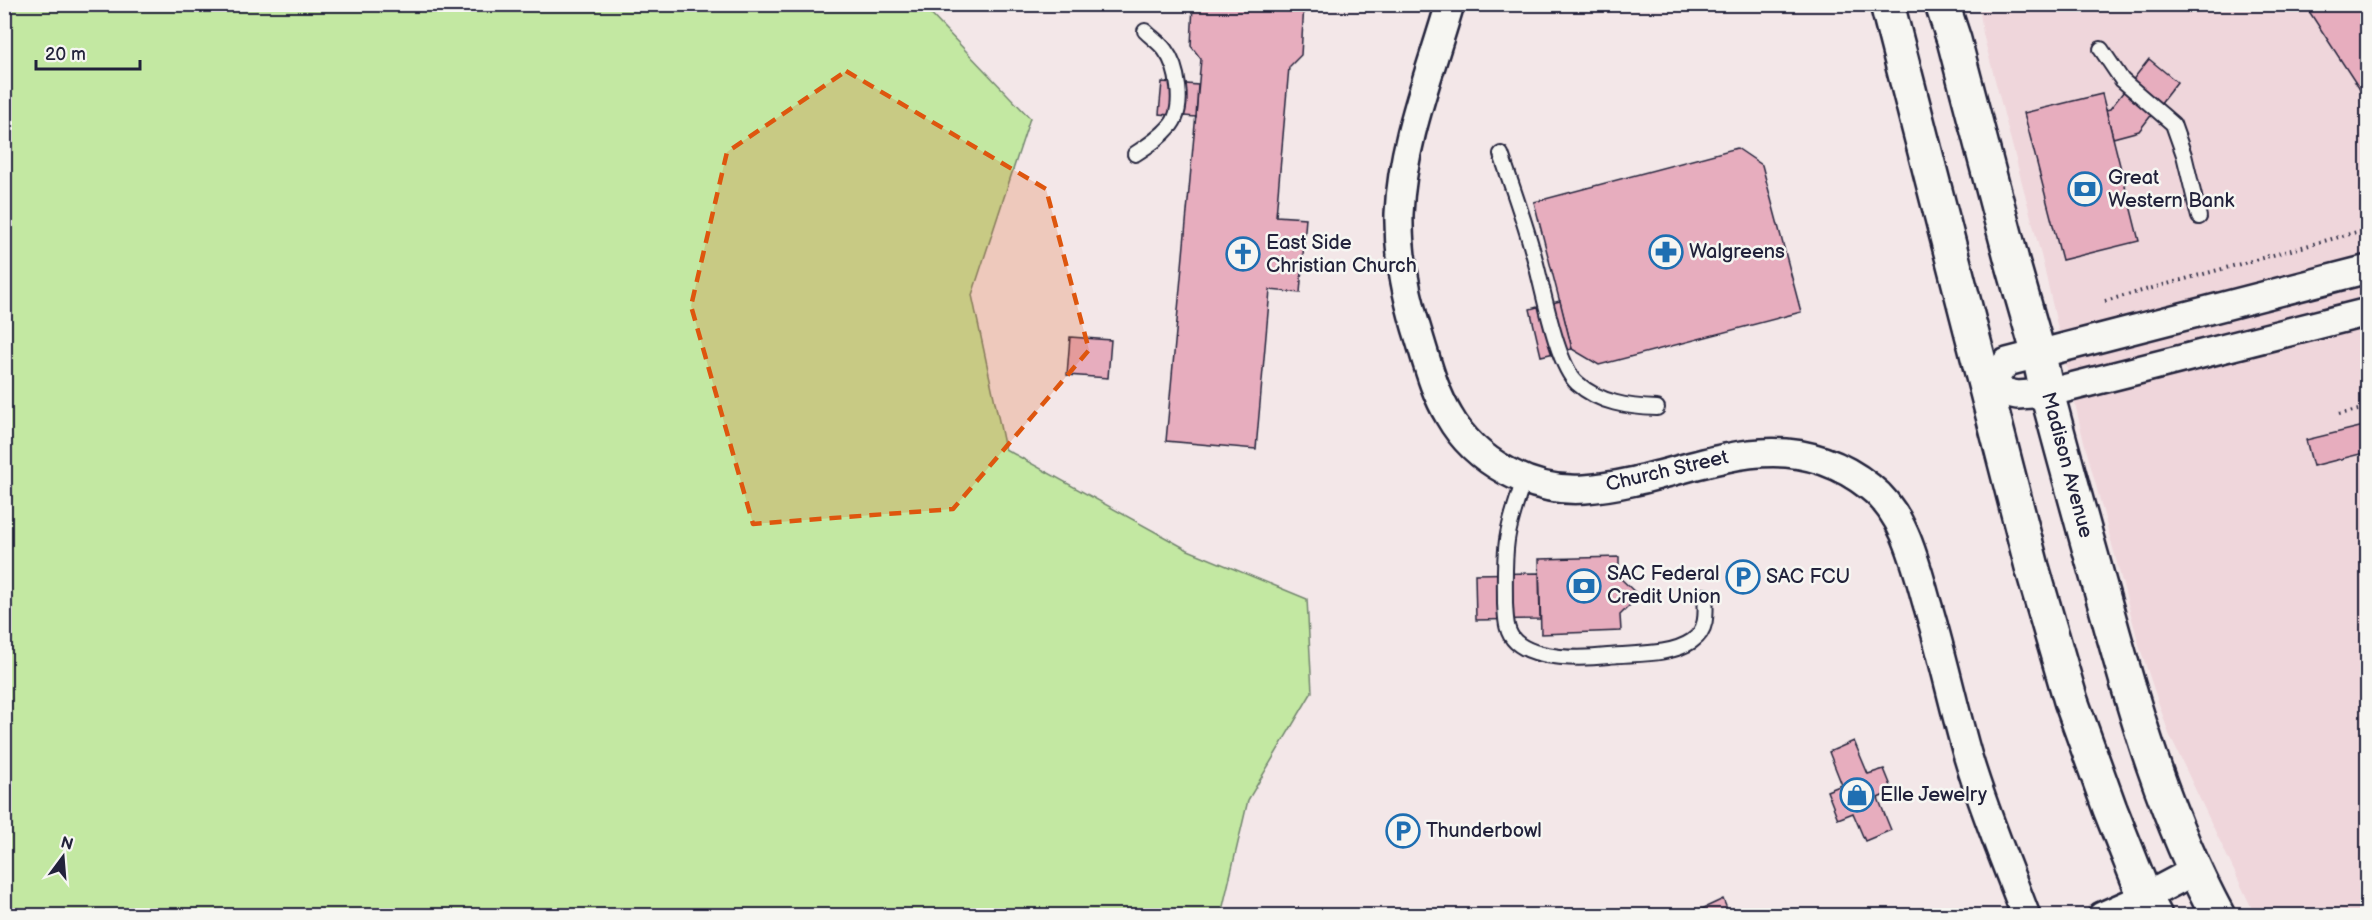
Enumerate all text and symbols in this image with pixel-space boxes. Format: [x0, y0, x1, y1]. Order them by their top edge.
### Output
scale bar [36, 33, 140, 71]
text: 20 m [45, 44, 86, 65]
place label: Great Western Bank [2108, 166, 2234, 213]
bank icon: Great Western Bank [2067, 171, 2103, 207]
place label: East Side Christian Church [1266, 231, 1417, 278]
pharmacy icon: Walgreens [1648, 234, 1684, 270]
church icon: East Side Christian Church [1225, 236, 1261, 272]
place label: Walgreens [1689, 240, 1785, 264]
street label: Madison Avenue [2036, 390, 2098, 541]
street label: Church Street [1604, 445, 1730, 497]
parking icon: SAC FCU [1725, 559, 1761, 595]
place label: SAC Federal Credit Union [1607, 562, 1721, 609]
place label: SAC FCU [1766, 565, 1850, 589]
bank icon: SAC Federal Credit Union [1566, 568, 1602, 604]
shop icon: Elle Jewelry [1839, 777, 1875, 813]
place label: Elle Jewelry [1880, 783, 1987, 807]
parking icon: Thunderbowl [1385, 813, 1421, 849]
place label: Thunderbowl [1426, 819, 1542, 843]
north arrow [33, 827, 93, 887]
text: N [58, 833, 75, 855]

